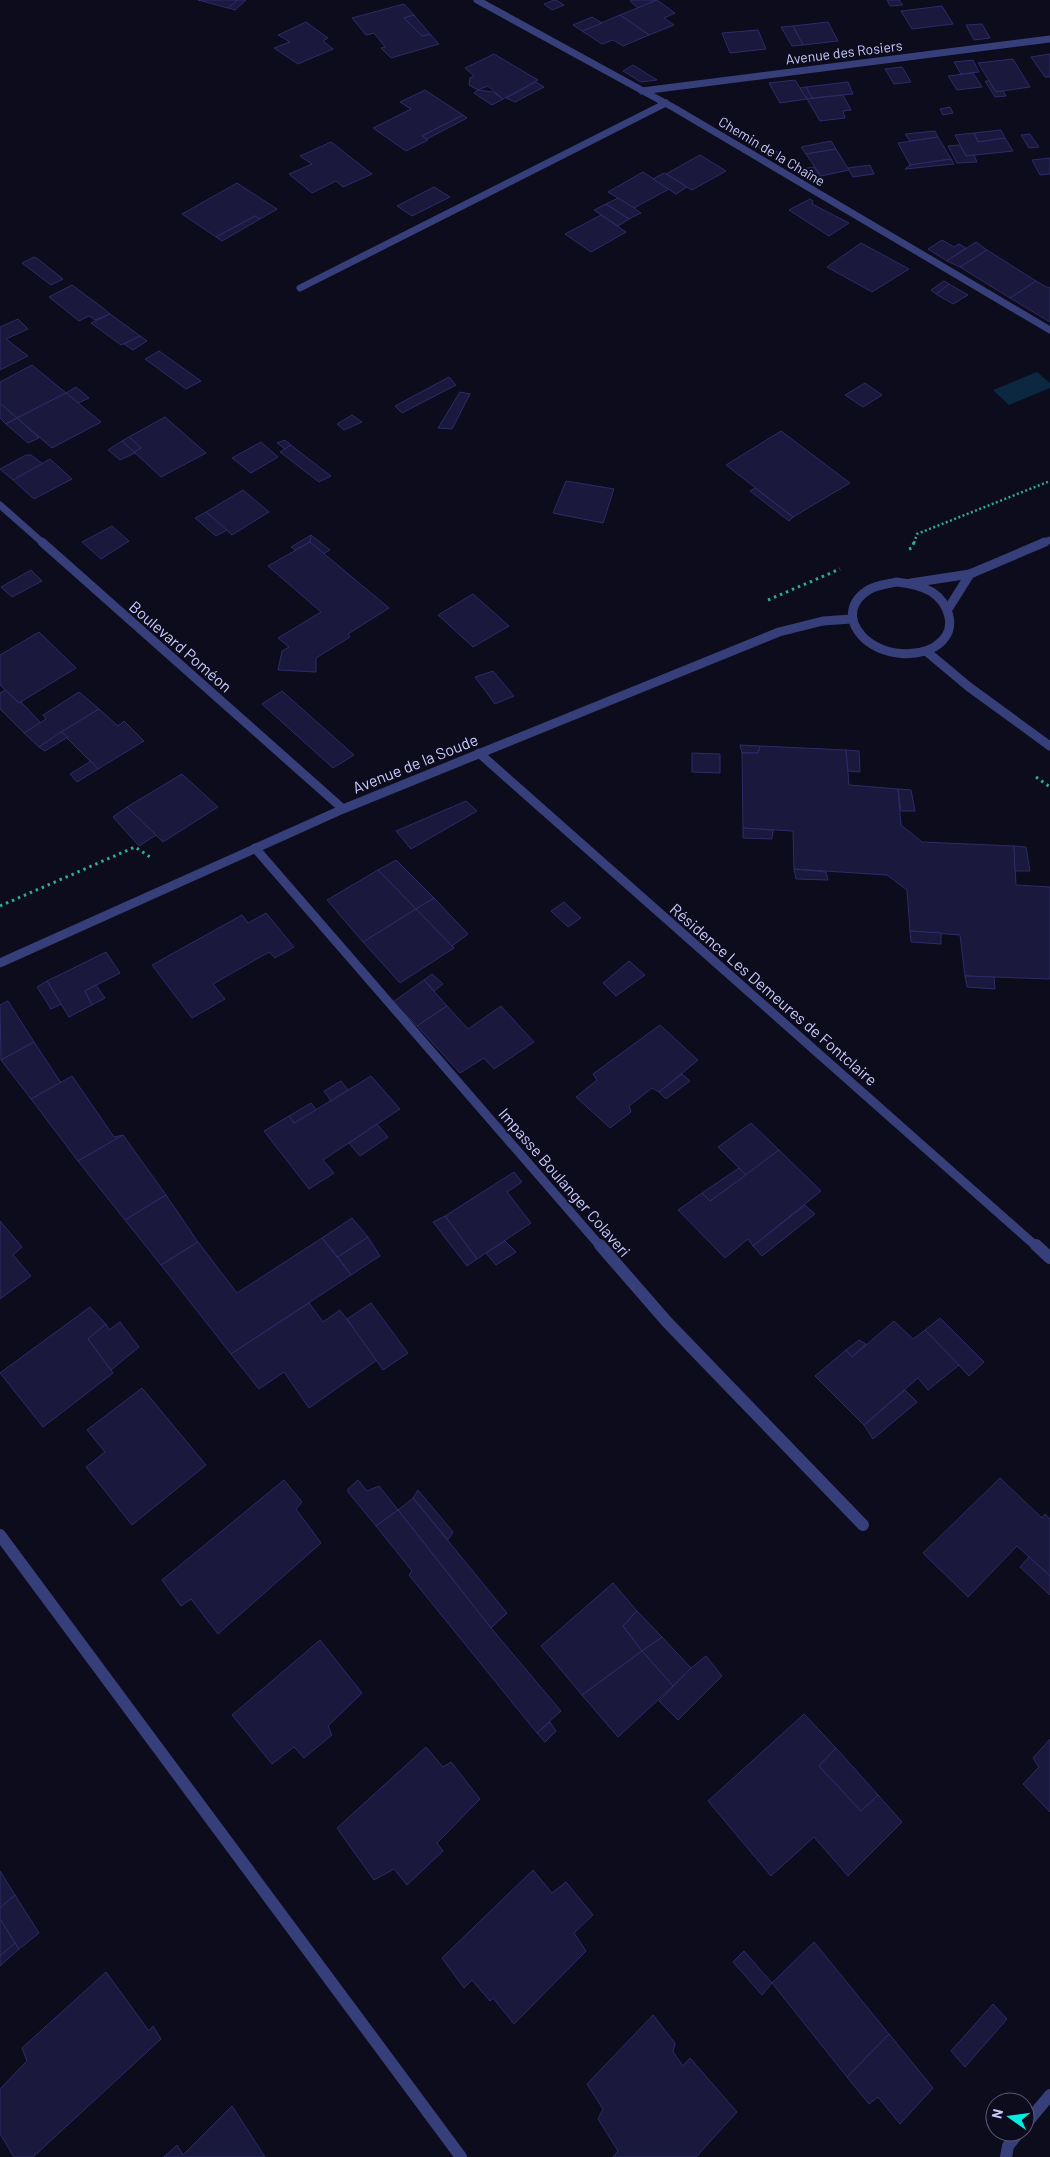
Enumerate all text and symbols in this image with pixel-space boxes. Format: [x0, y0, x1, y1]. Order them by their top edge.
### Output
street label: Avenue des Rosiers [785, 36, 904, 68]
street label: Chemin de la Chaîne [716, 113, 828, 189]
street label: Boulevard Poméon [126, 596, 236, 696]
street label: Avenue de la Soude [350, 729, 480, 797]
street label: Résidence Les Demeures de Fontclaire [667, 899, 881, 1089]
street label: Impasse Boulanger Colaveri [495, 1104, 635, 1260]
north arrow [985, 2092, 1035, 2142]
text: N [988, 2107, 1006, 2120]

